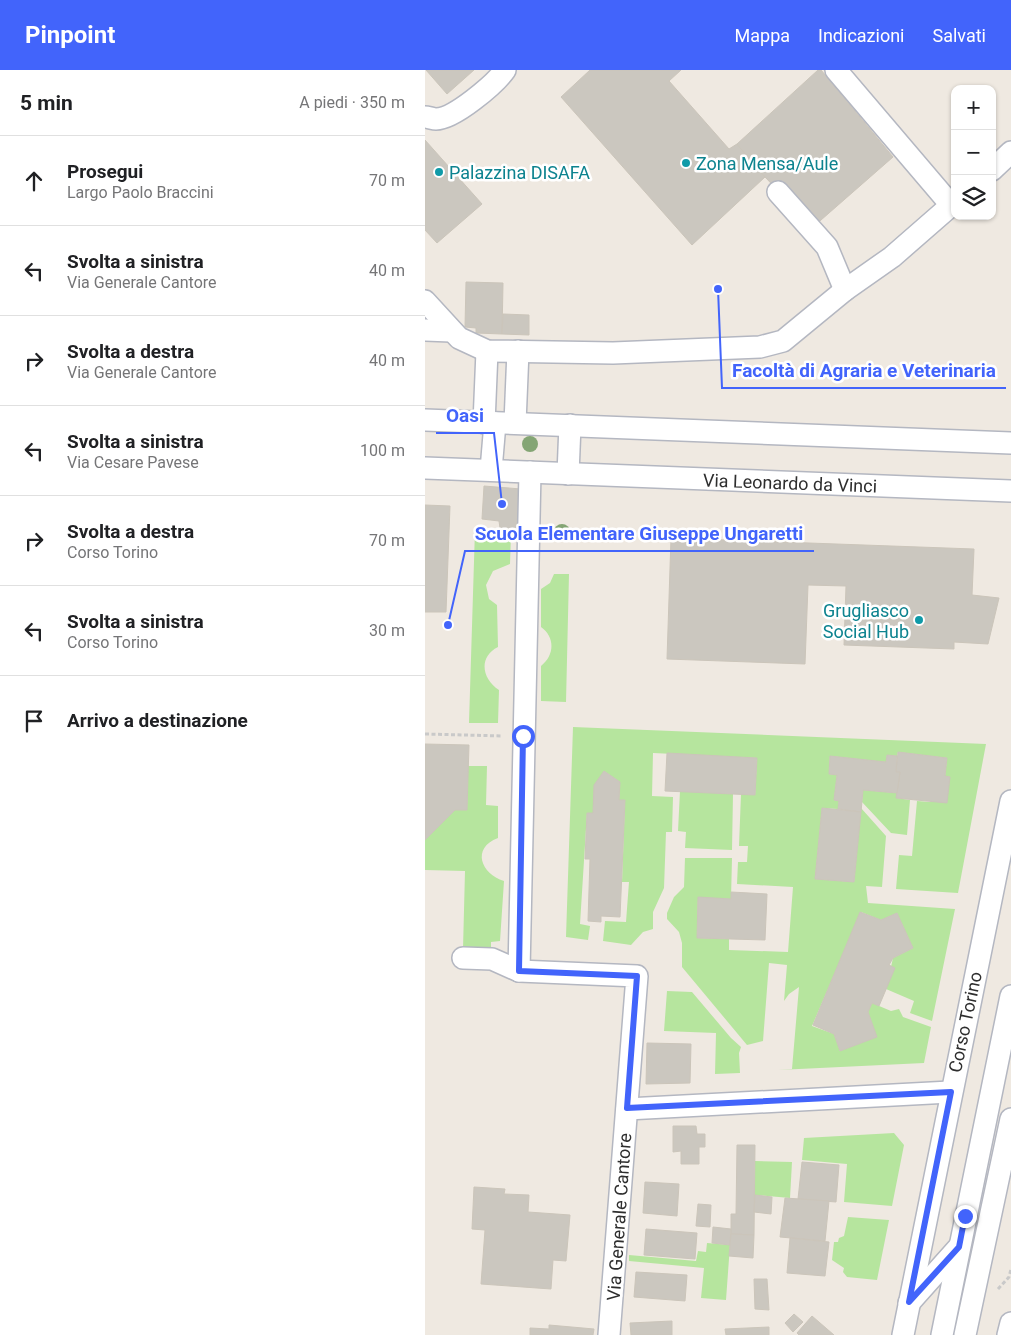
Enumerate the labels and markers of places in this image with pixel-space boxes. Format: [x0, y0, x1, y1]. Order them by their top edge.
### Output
place label: Zona Mensa/Aule [696, 153, 838, 174]
marker: Zona Mensa/Aule [680, 157, 692, 169]
place label: Palazzina DISAFA [449, 162, 590, 183]
marker: Palazzina DISAFA [433, 166, 445, 178]
callout: Facoltà di Agraria e Veterinaria [722, 354, 1006, 388]
callout: Oasi [436, 399, 494, 433]
callout: Scuola Elementare Giuseppe Ungaretti [465, 517, 814, 551]
place label: Grugliasco Social Hub [823, 600, 909, 642]
marker: Grugliasco Social Hub [913, 614, 925, 626]

